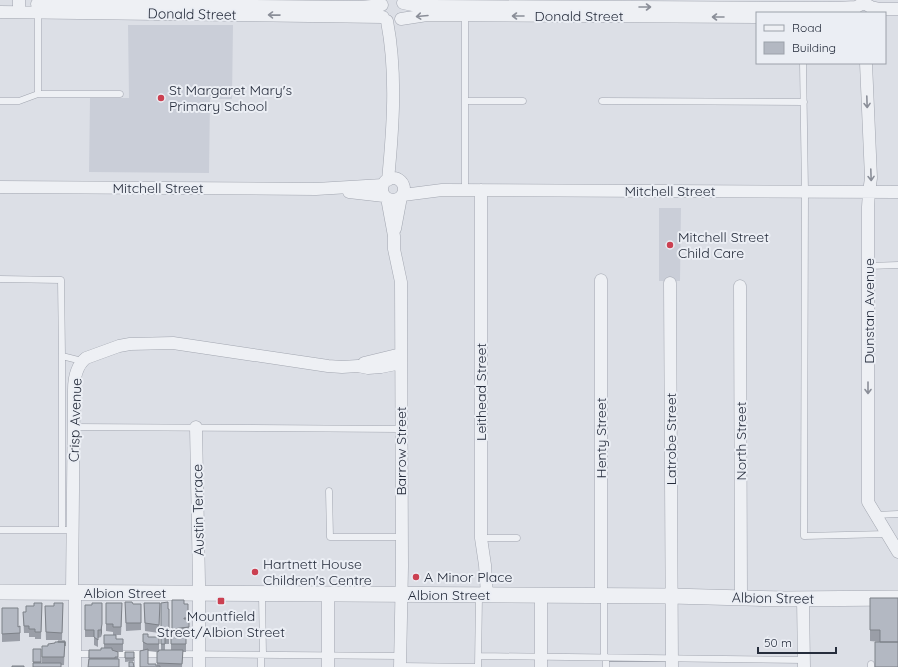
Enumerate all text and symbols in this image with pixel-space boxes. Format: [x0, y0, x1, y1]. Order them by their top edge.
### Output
one-way arrow [638, 3, 651, 11]
street label: Donald Street [147, 4, 237, 24]
street label: Donald Street [535, 7, 624, 25]
one-way arrow [268, 11, 281, 18]
one-way arrow [416, 12, 429, 20]
one-way arrow [512, 12, 525, 20]
legend [756, 12, 886, 64]
one-way arrow [712, 13, 725, 21]
text: Road [792, 20, 822, 35]
text: Building [792, 40, 836, 55]
place label: St Margaret Mary's Primary School [169, 81, 292, 115]
marker: St Margaret Mary's Primary School [156, 93, 166, 103]
one-way arrow [863, 95, 871, 108]
one-way arrow [867, 168, 874, 181]
street label: Mitchell Street [113, 179, 204, 197]
street label: Mitchell Street [625, 182, 716, 200]
place label: Mitchell Street Child Care [678, 228, 769, 262]
marker: Mitchell Street Child Care [665, 240, 675, 250]
street label: Dunstan Avenue [860, 258, 878, 364]
street label: Leithead Street [472, 343, 490, 441]
street label: Crisp Avenue [65, 377, 85, 462]
one-way arrow [865, 381, 872, 394]
street label: Latrobe Street [662, 392, 680, 485]
street label: Henty Street [592, 397, 610, 478]
street label: North Street [732, 401, 750, 480]
street label: Barrow Street [392, 406, 410, 496]
street label: Austin Terrace [188, 464, 208, 556]
place label: Hartnett House Children's Centre [263, 555, 372, 589]
marker: Hartnett House Children's Centre [250, 567, 260, 577]
place label: A Minor Place [424, 568, 513, 586]
marker: A Minor Place [411, 572, 421, 582]
street label: Albion Street [84, 584, 166, 602]
street label: Albion Street [408, 586, 490, 604]
street label: Albion Street [732, 588, 815, 608]
marker: Mountfield Street/Albion Street [216, 596, 226, 606]
place label: Mountfield Street/Albion Street [157, 607, 285, 641]
scale bar [758, 629, 836, 655]
text: 50 m [764, 635, 792, 650]

